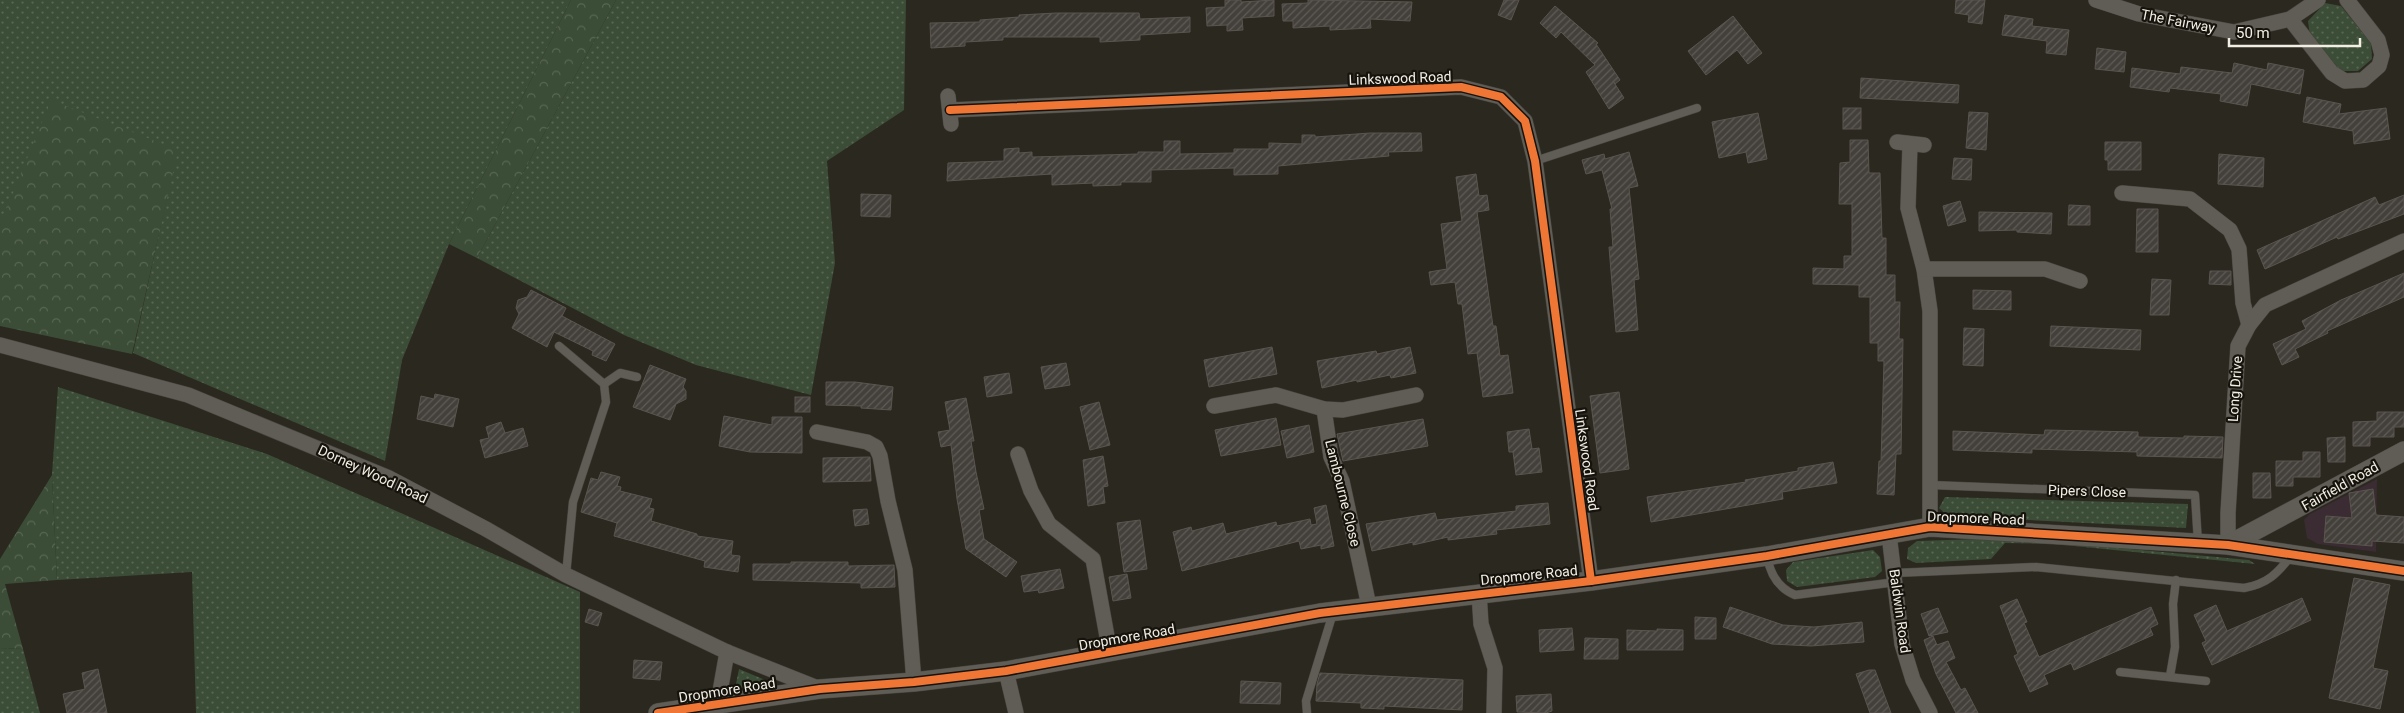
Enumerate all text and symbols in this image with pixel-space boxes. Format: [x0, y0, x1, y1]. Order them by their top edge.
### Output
street label: The Fairway [2140, 6, 2217, 36]
scale bar [2229, 15, 2360, 47]
text: 50 m [2236, 24, 2270, 42]
street label: Linkswood Road [1348, 68, 1452, 88]
street label: Long Drive [2225, 355, 2245, 423]
street label: Linkswood Road [1572, 408, 1602, 512]
street label: Lambourne Close [1322, 438, 1364, 548]
street label: Dorney Wood Road [316, 442, 430, 506]
street label: Fairfield Road [2299, 458, 2381, 514]
street label: Pipers Close [2048, 482, 2126, 500]
street label: Dropmore Road [1927, 508, 2025, 528]
street label: Dropmore Road [1480, 562, 1578, 588]
street label: Baldwin Road [1886, 568, 1914, 654]
street label: Dropmore Road [1078, 621, 1176, 653]
street label: Dropmore Road [678, 674, 776, 706]

